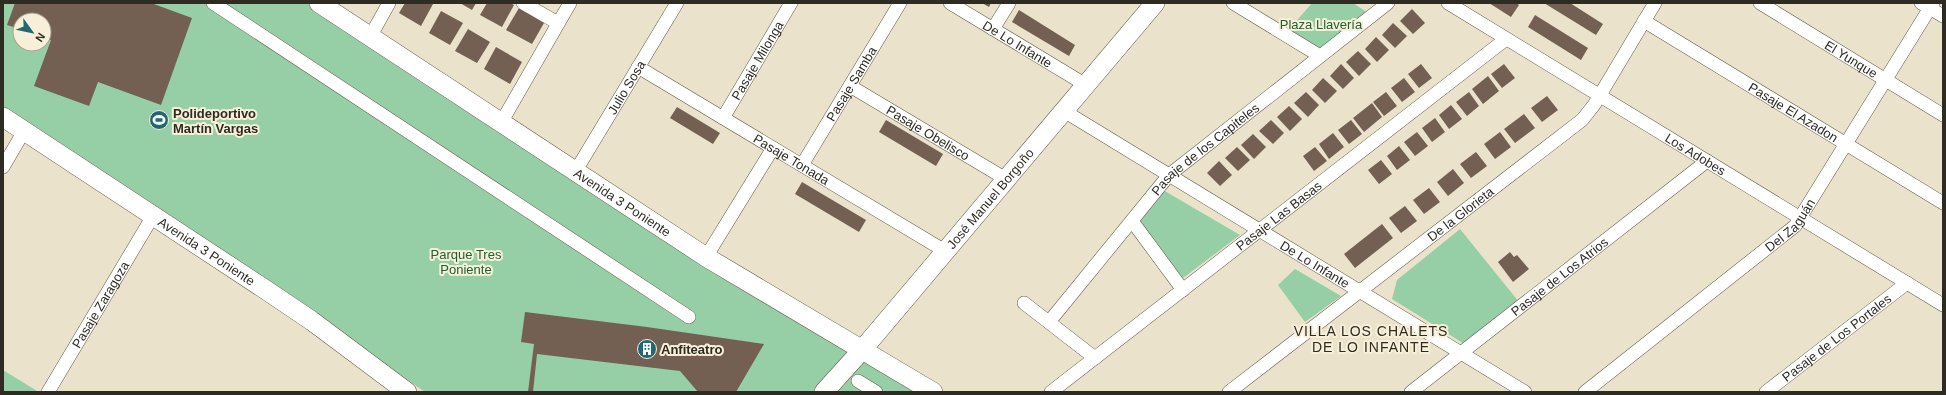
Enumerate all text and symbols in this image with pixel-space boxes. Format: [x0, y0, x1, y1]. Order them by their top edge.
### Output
north arrow [12, 12, 52, 52]
park label: Plaza Llavería [1280, 17, 1363, 32]
street label: Pasaje Milonga [728, 18, 787, 103]
street label: De Lo Infante [980, 18, 1055, 71]
text: N [33, 31, 48, 44]
street label: El Yunque [1822, 37, 1880, 81]
street label: Pasaje Samba [823, 43, 880, 124]
street label: Julio Sosa [605, 57, 649, 117]
street label: Pasaje El Azadon [1746, 80, 1841, 145]
street label: Pasaje de los Capiteles [1149, 100, 1263, 198]
street label: Pasaje Obelisco [884, 103, 972, 164]
place label: Polideportivo Martín Vargas [173, 106, 258, 136]
sports icon: Polideportivo Martín Vargas [148, 109, 170, 131]
street label: Los Adobes [1662, 130, 1729, 179]
street label: Pasaje Tonada [751, 131, 833, 188]
street label: José Manuel Borgoño [944, 146, 1037, 252]
street label: Avenida 3 Poniente [571, 165, 673, 240]
street label: Pasaje Las Basas [1233, 178, 1325, 254]
street label: De la Glorieta [1425, 183, 1497, 244]
street label: Del Zaguán [1762, 196, 1818, 255]
street label: Avenida 3 Poniente [155, 214, 258, 289]
street label: Pasaje de Los Atrios [1508, 234, 1611, 319]
street label: De Lo Infante [1278, 238, 1352, 291]
park label: Parque Tres Poniente [431, 247, 502, 277]
street label: Pasaje Zaragoza [69, 258, 133, 351]
street label: Pasaje de Los Portales [1779, 291, 1895, 385]
district label: VILLA LOS CHALETS DE LO INFANTE [1294, 323, 1448, 355]
building icon: Anfiteatro [636, 338, 658, 360]
place label: Anfiteatro [661, 342, 722, 357]

